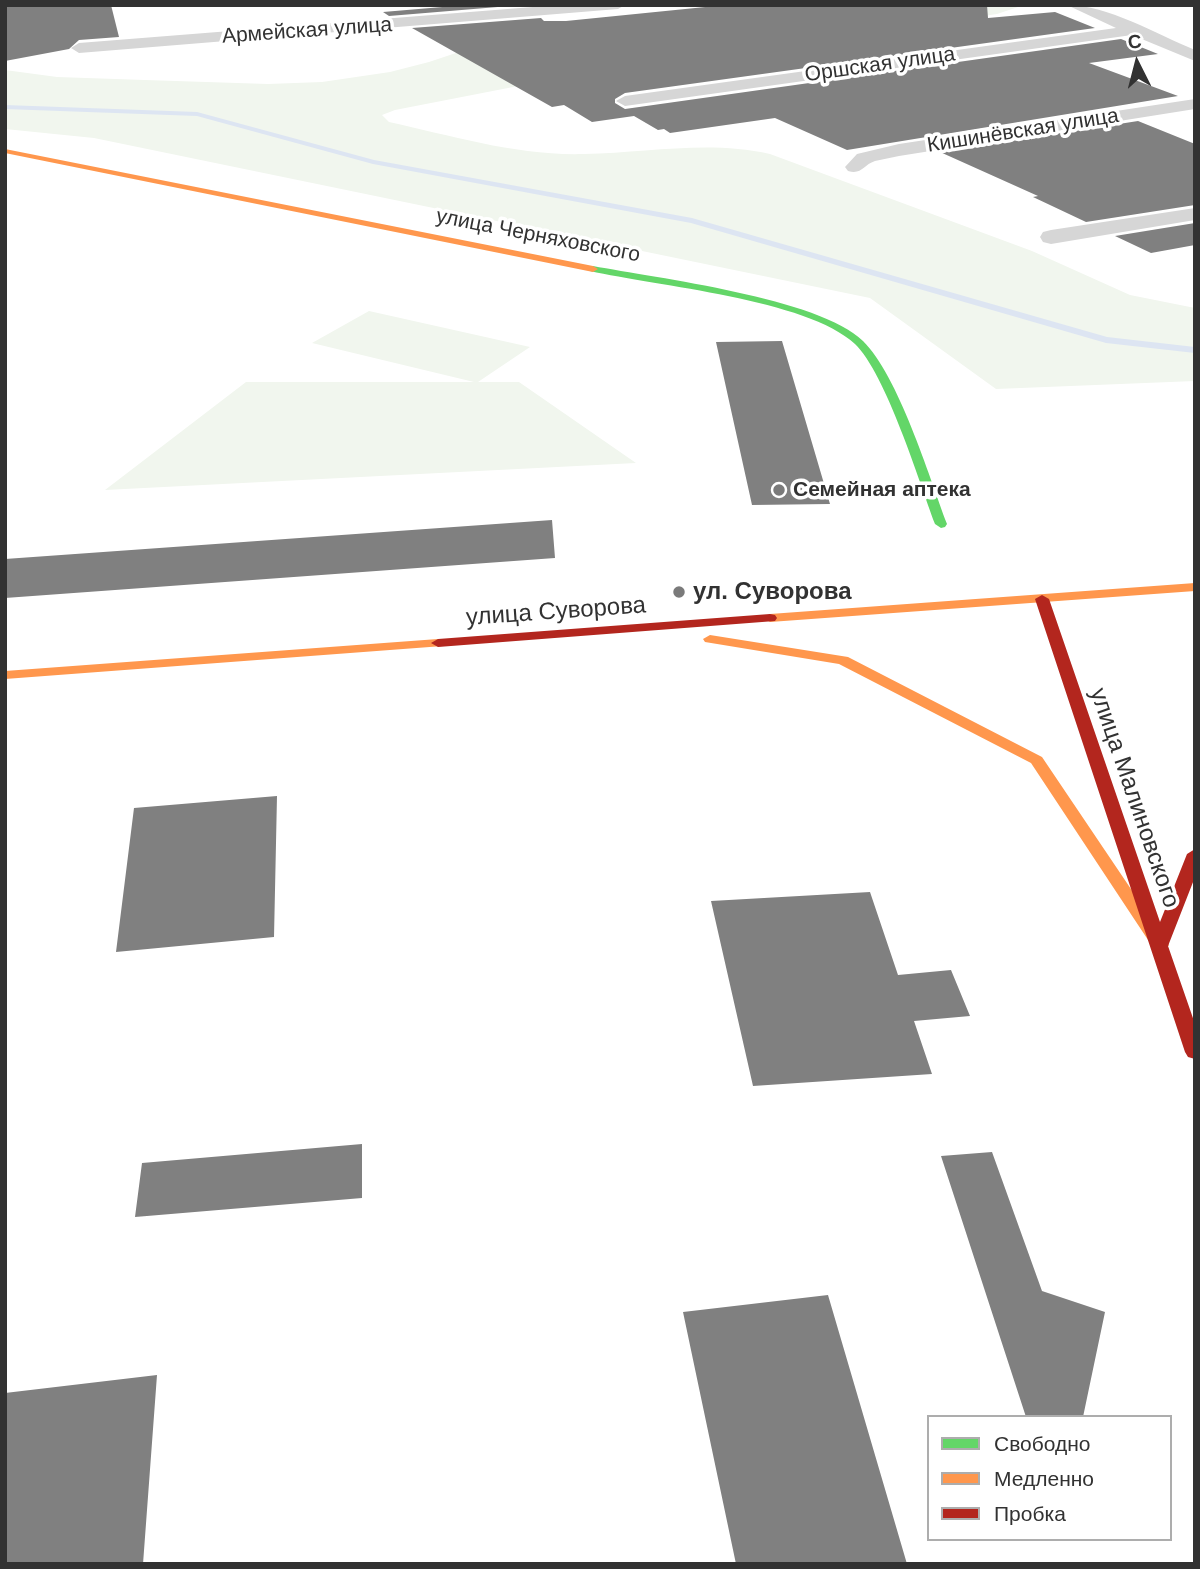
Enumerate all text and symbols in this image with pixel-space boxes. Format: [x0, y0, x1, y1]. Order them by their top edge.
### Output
street label: Армейская улица [221, 12, 393, 50]
north arrow [1102, 28, 1172, 98]
text: С [1127, 30, 1143, 53]
street label: Оршская улица [803, 42, 957, 88]
street label: Кишинёвская улица [925, 103, 1121, 159]
street label: улица Черняховского [434, 204, 642, 268]
place label: Семейная аптека [793, 477, 971, 503]
marker: Семейная аптека [771, 482, 787, 498]
place label: ул. Суворова [693, 578, 851, 606]
marker: ул. Суворова [671, 584, 687, 600]
street label: улица Суворова [465, 591, 647, 633]
street label: улица Малиновского [1083, 684, 1185, 912]
legend [927, 1415, 1172, 1541]
text: Свободно [994, 1432, 1091, 1455]
text: Медленно [994, 1467, 1094, 1490]
text: Пробка [994, 1502, 1066, 1525]

